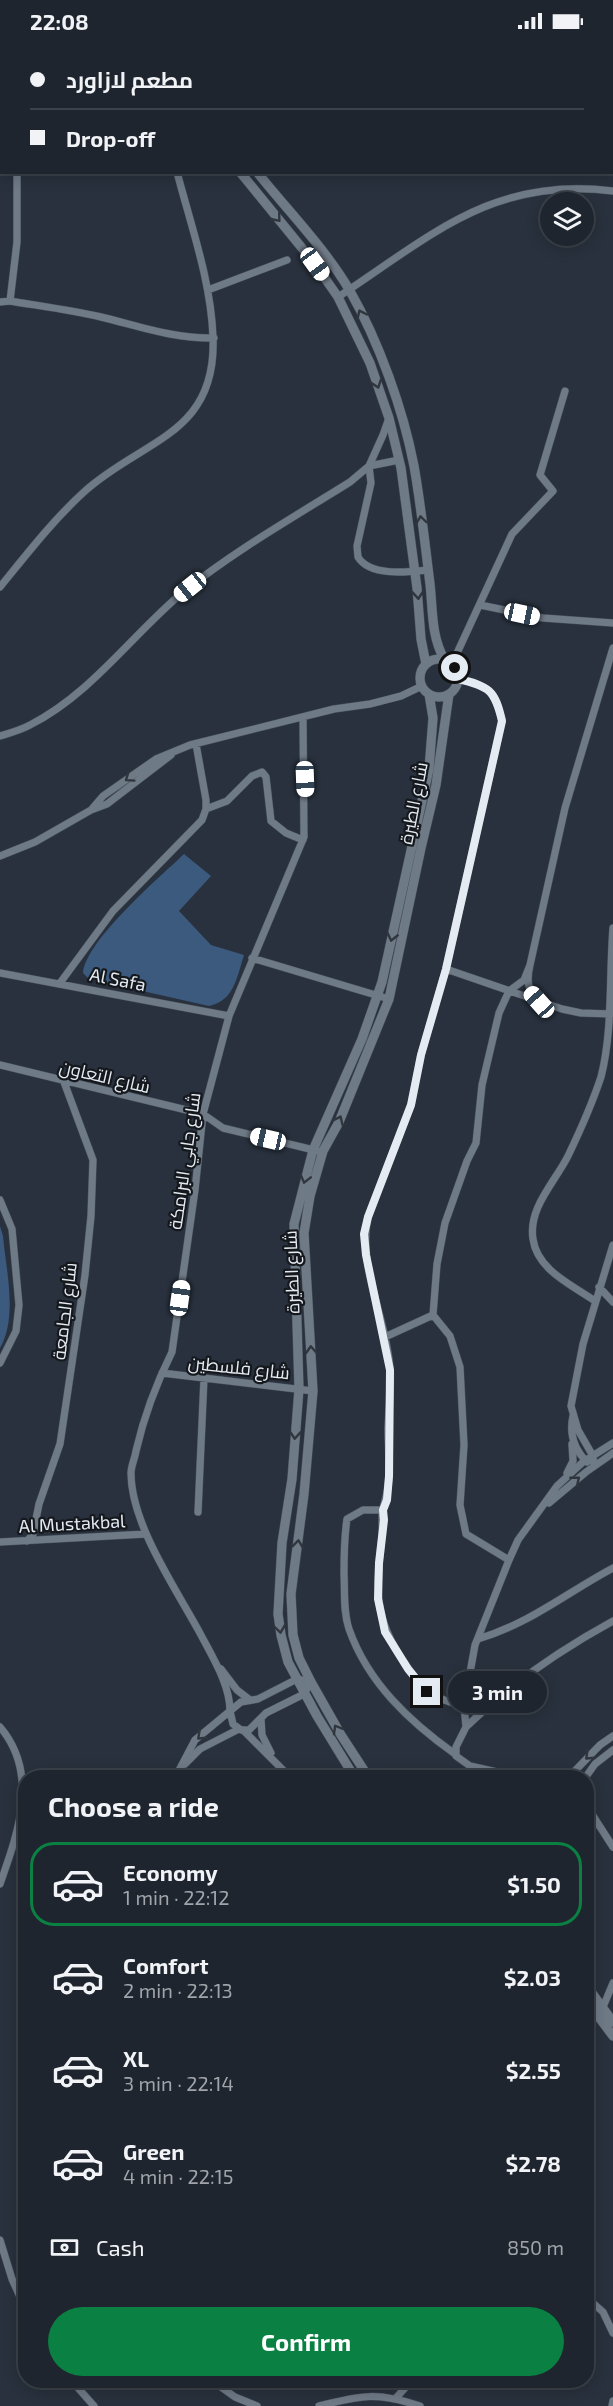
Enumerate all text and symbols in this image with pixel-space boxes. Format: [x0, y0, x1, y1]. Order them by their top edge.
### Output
text: 22:08 [30, 8, 89, 34]
text: مطعم لازاورد [66, 66, 193, 92]
text: Drop-off [66, 125, 155, 151]
map controls [540, 192, 594, 246]
button: layers [540, 192, 594, 246]
one-way arrow [269, 211, 280, 222]
car [297, 244, 333, 284]
one-way arrow [356, 309, 368, 320]
one-way arrow [369, 378, 382, 388]
one-way arrow [416, 515, 428, 524]
car [170, 569, 210, 605]
one-way arrow [411, 590, 424, 599]
car [503, 601, 541, 627]
route start [441, 654, 468, 681]
street label: شارع الطيرة [394, 760, 434, 846]
car [295, 761, 315, 797]
one-way arrow [125, 770, 136, 781]
one-way arrow [387, 932, 400, 942]
street label: Al Safa [88, 963, 148, 995]
car [520, 983, 558, 1021]
street label: شارع التعاون [57, 1055, 153, 1099]
street label: شارع جابي البرامكة [164, 1091, 208, 1231]
one-way arrow [332, 1116, 344, 1127]
car [248, 1126, 288, 1152]
one-way arrow [300, 1173, 312, 1184]
street label: شارع الطيرة [279, 1230, 305, 1314]
street label: شارع الجامعة [47, 1261, 83, 1361]
car [169, 1279, 191, 1317]
one-way arrow [304, 1346, 317, 1355]
street label: شارع فلسطين [187, 1351, 291, 1385]
one-way arrow [289, 1431, 302, 1440]
one-way arrow [569, 1476, 580, 1487]
street label: Al Mustakbal [18, 1509, 126, 1537]
one-way arrow [291, 1540, 303, 1549]
one-way arrow [274, 1625, 286, 1634]
callout: 3 min [448, 1671, 547, 1713]
route end [413, 1678, 440, 1705]
text: 3 min [472, 1680, 523, 1704]
one-way arrow [333, 1724, 344, 1735]
one-way arrow [197, 1729, 208, 1740]
one-way arrow [585, 1748, 596, 1759]
text: Choose a ride [48, 1790, 219, 1822]
icon: car [51, 1857, 105, 1911]
text: Economy [123, 1859, 218, 1885]
text: $1.50 [507, 1871, 561, 1897]
text: 1 min · 22:12 [123, 1885, 230, 1909]
icon: car [51, 1950, 105, 2004]
text: Comfort [123, 1952, 208, 1978]
text: $2.03 [504, 1964, 561, 1990]
text: 2 min · 22:13 [123, 1978, 233, 2002]
icon: car [51, 2043, 105, 2097]
text: XL [123, 2045, 149, 2071]
text: $2.55 [506, 2057, 561, 2083]
text: 3 min · 22:14 [123, 2071, 234, 2095]
icon: car [51, 2136, 105, 2190]
text: Green [123, 2138, 185, 2164]
text: $2.78 [505, 2150, 561, 2176]
text: 4 min · 22:15 [123, 2164, 233, 2188]
icon: cash [48, 2231, 81, 2264]
text: Cash [96, 2234, 145, 2260]
text: 850 m [507, 2235, 564, 2259]
button: Confirm [48, 2307, 564, 2376]

